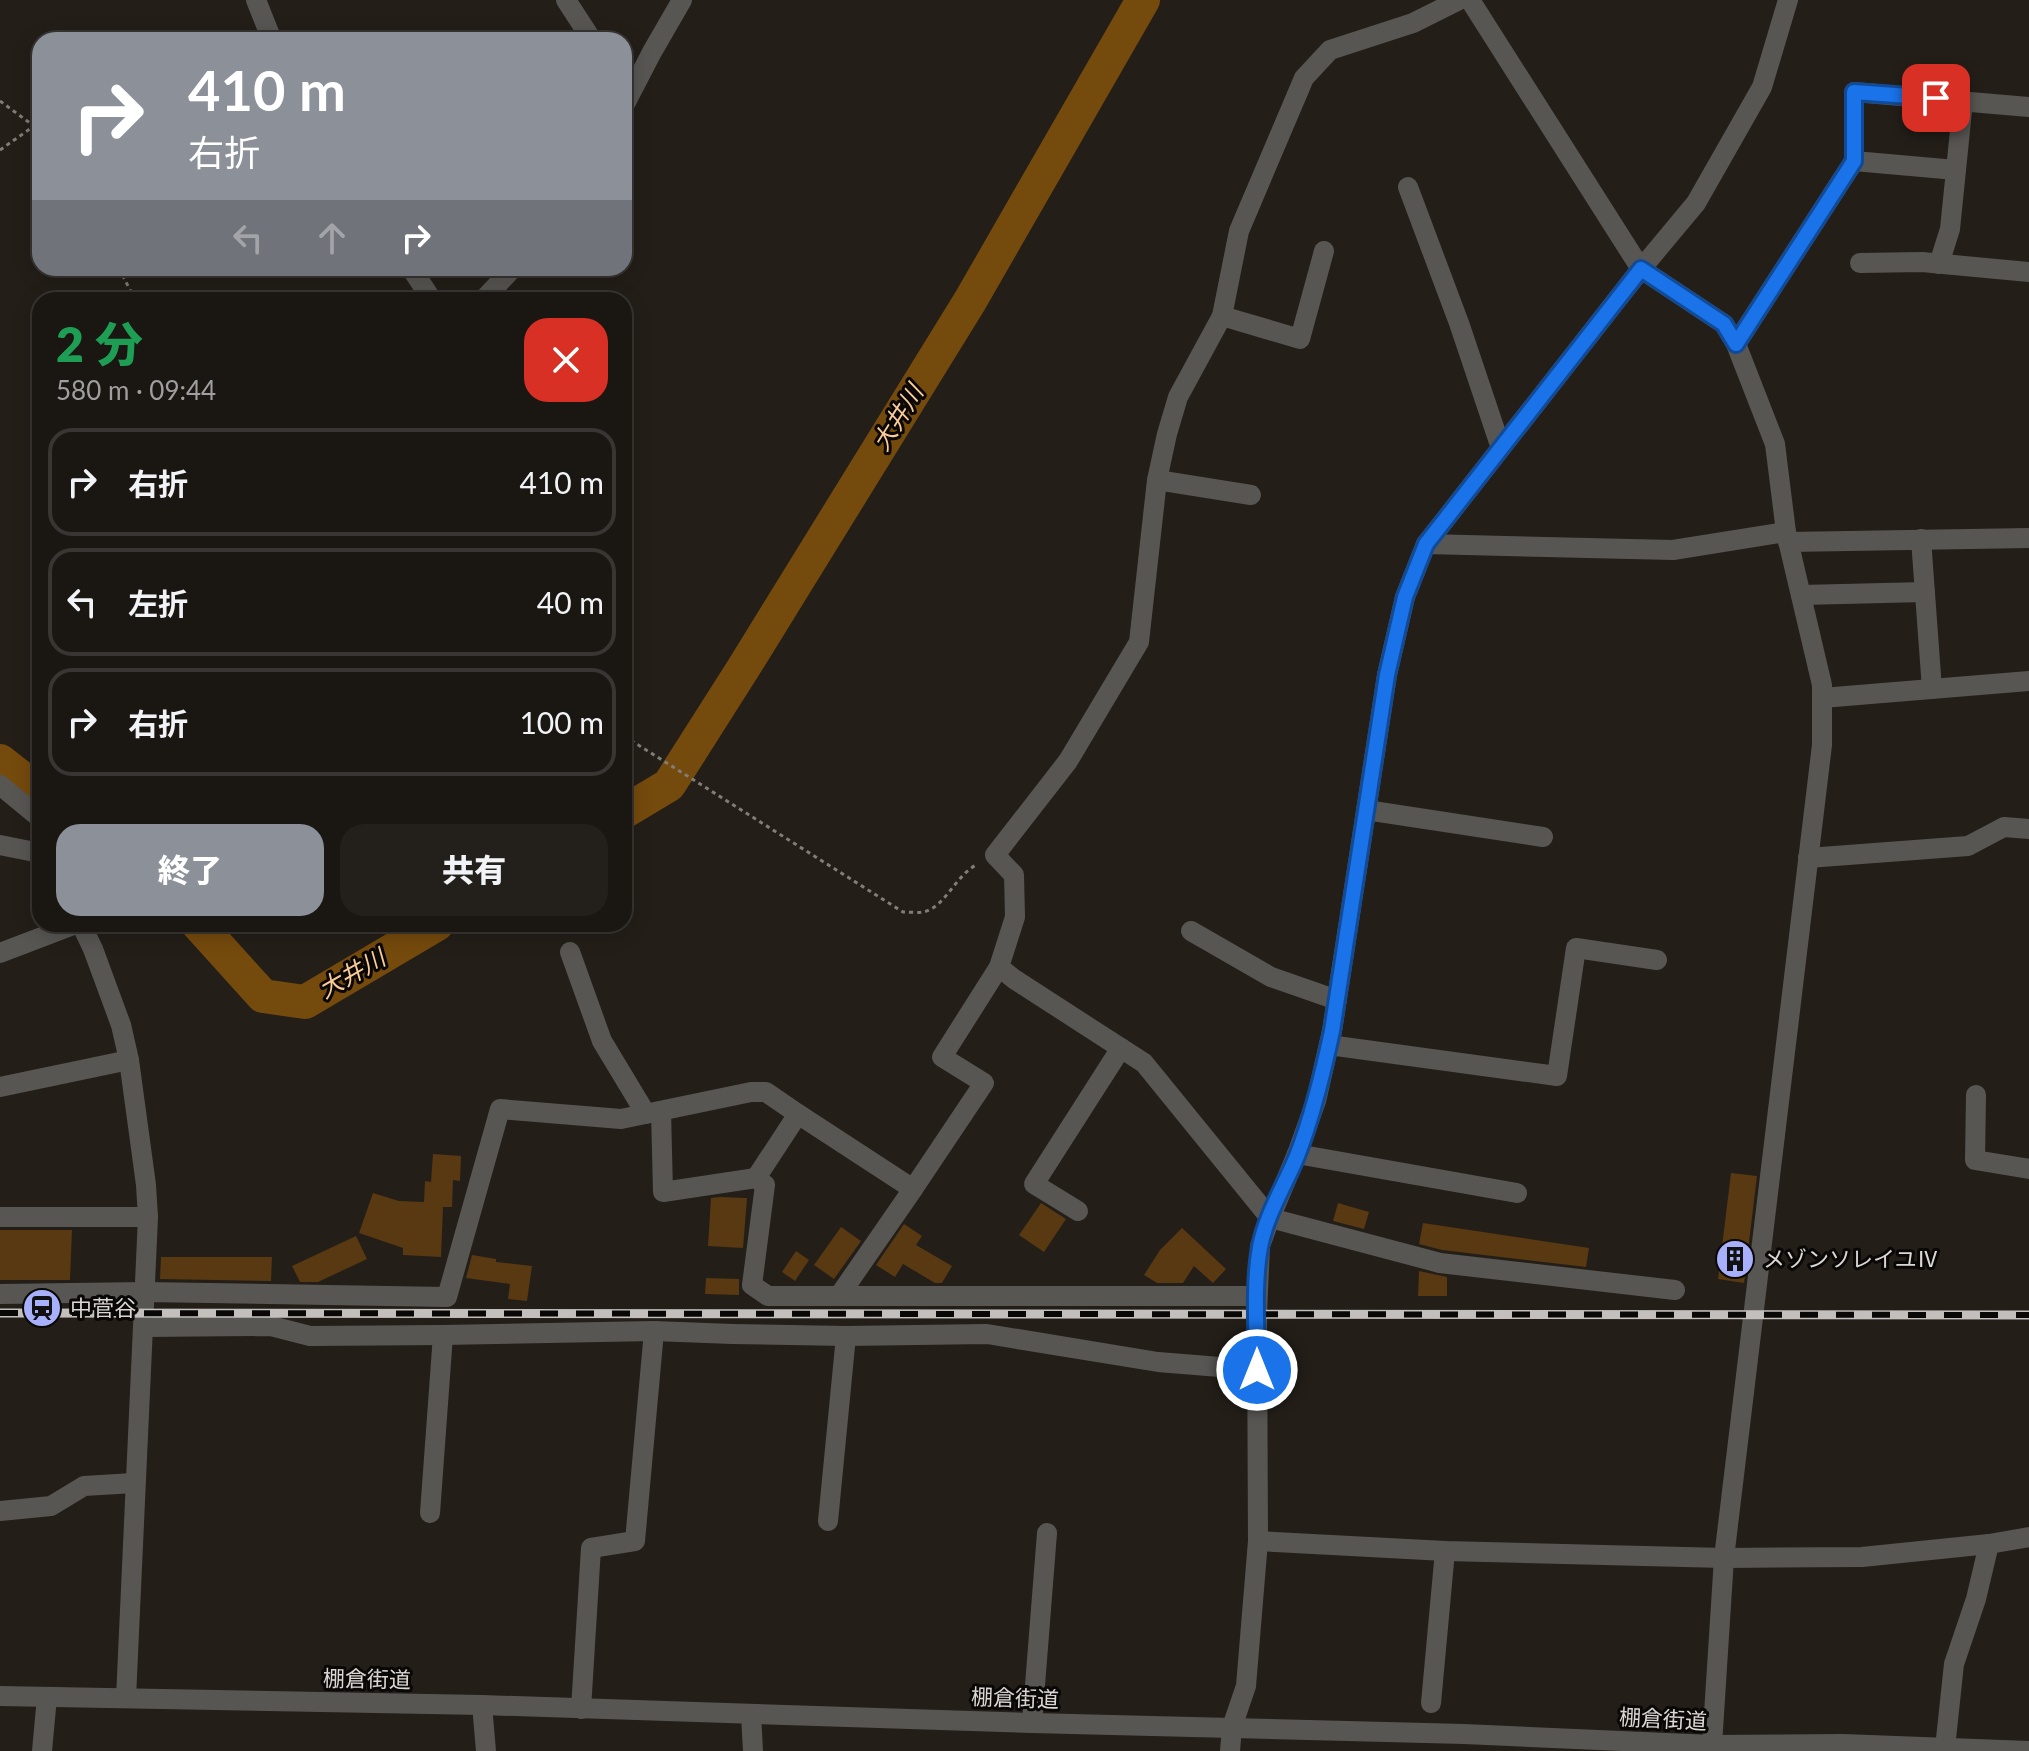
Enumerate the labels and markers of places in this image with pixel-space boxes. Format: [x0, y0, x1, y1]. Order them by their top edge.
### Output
pin [1902, 64, 1970, 132]
building icon: メゾンソレイユⅣ [1714, 1238, 1756, 1280]
place label: メゾンソレイユⅣ [1763, 1245, 1939, 1272]
station icon: 中菅谷 [21, 1287, 63, 1329]
place label: 中菅谷 [70, 1294, 136, 1321]

